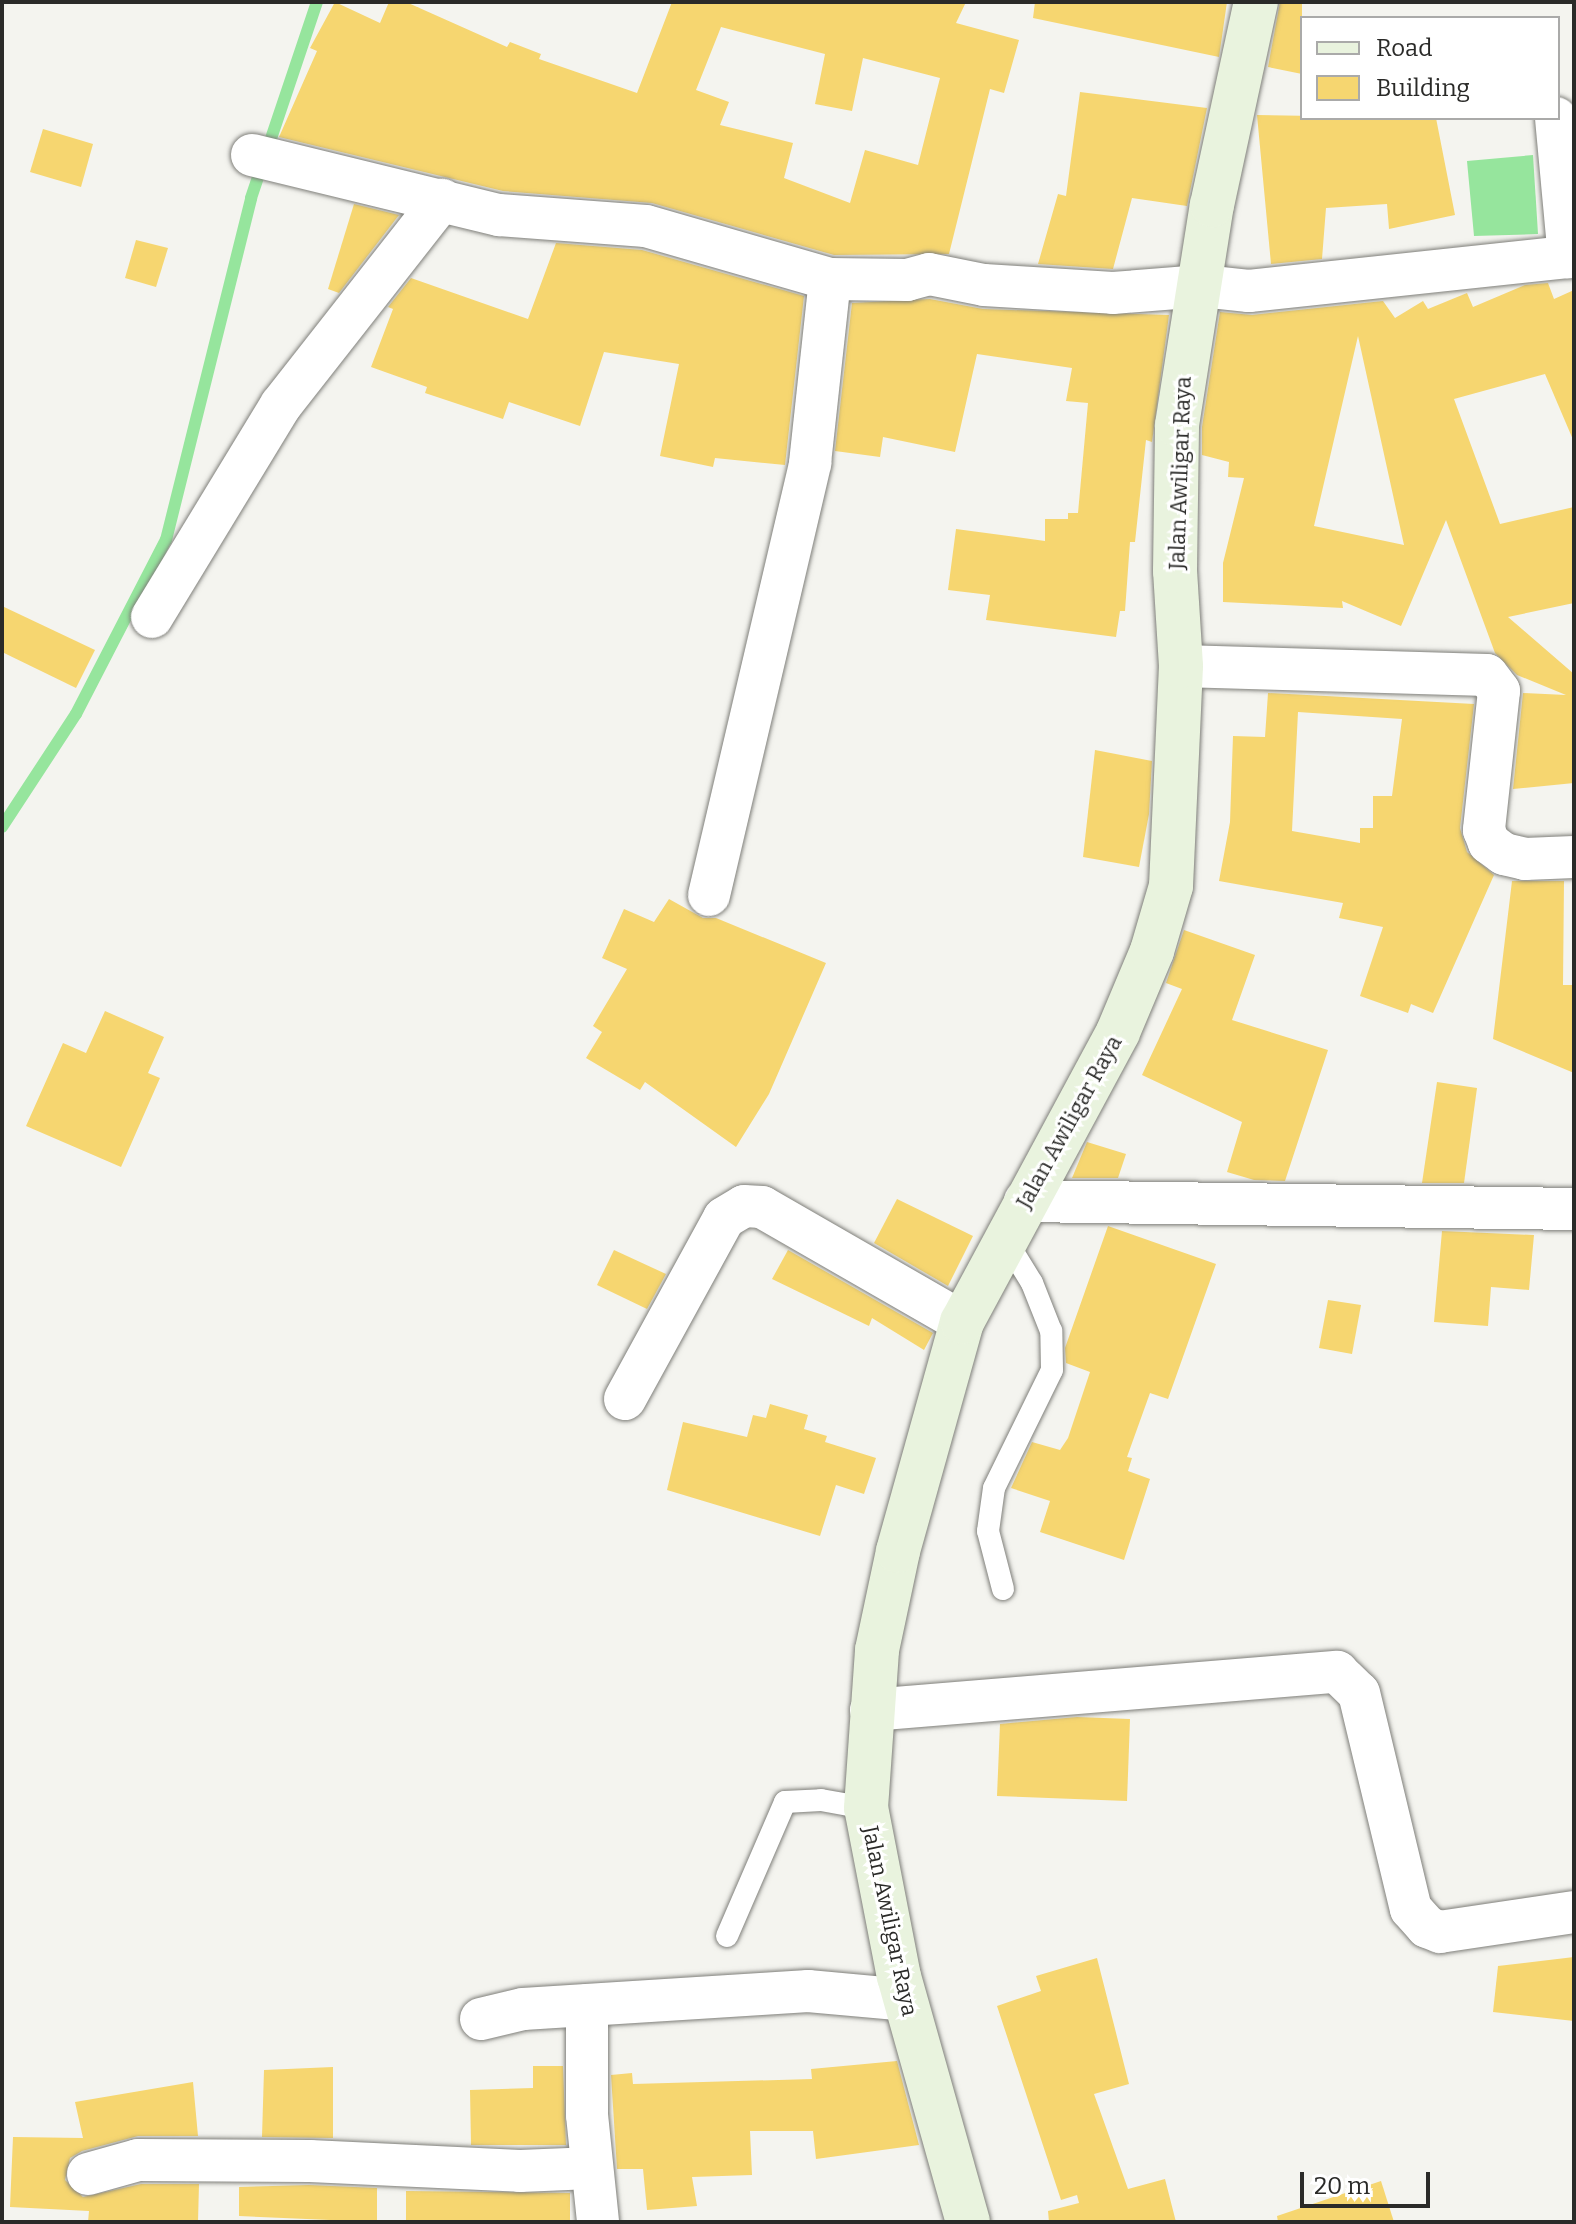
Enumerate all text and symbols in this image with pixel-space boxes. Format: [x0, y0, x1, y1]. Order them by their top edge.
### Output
legend [1300, 16, 1560, 120]
text: Road [1376, 34, 1432, 62]
text: Building [1376, 74, 1470, 102]
street label: Jalan Awiligar Raya [1163, 376, 1197, 570]
street label: Jalan Awiligar Raya [1011, 1031, 1127, 1213]
street label: Jalan Awiligar Raya [857, 1824, 923, 2018]
scale bar [1304, 2156, 1434, 2206]
text: 20 m [1314, 2172, 1370, 2200]

